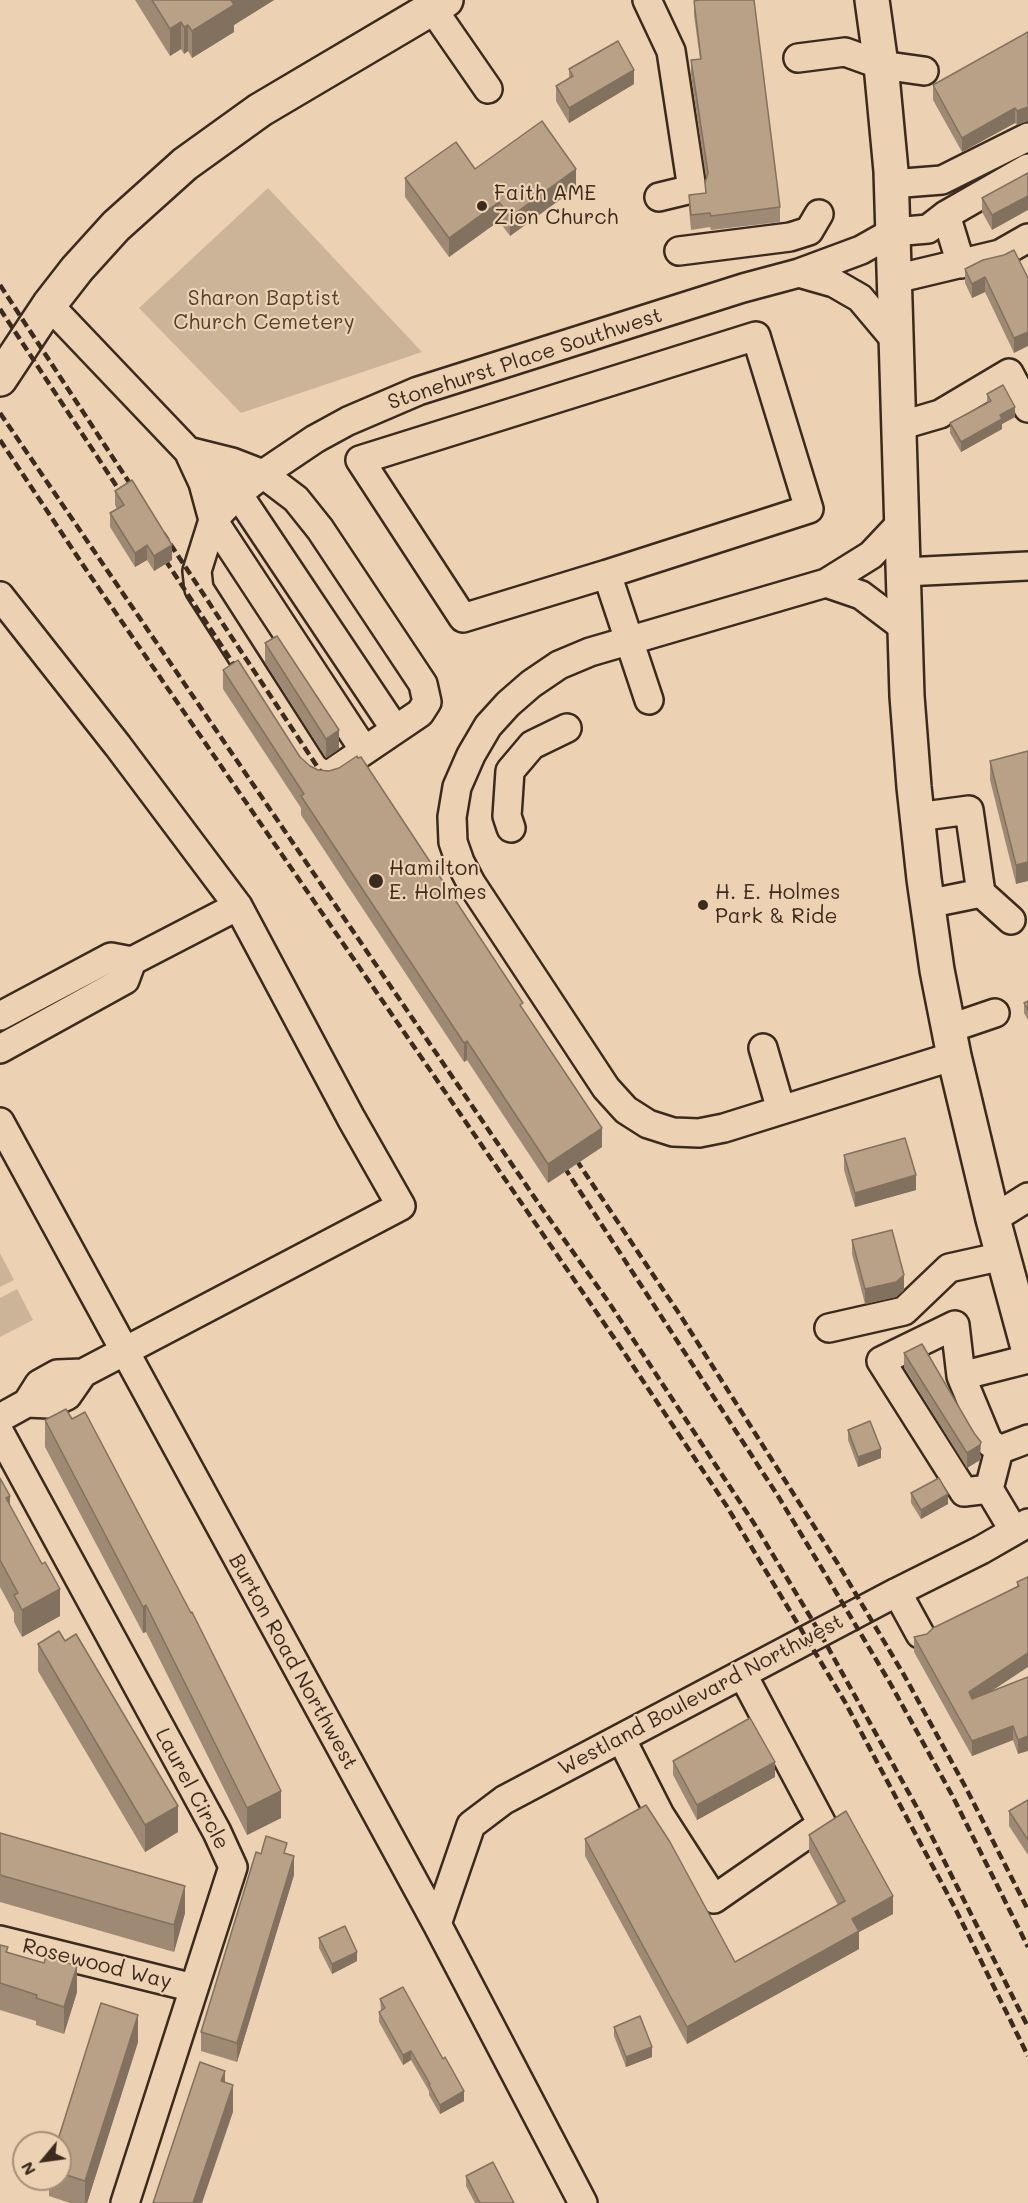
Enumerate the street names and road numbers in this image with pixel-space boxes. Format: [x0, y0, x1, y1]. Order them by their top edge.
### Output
street label: Stonehurst Place Southwest [385, 303, 665, 415]
street label: Burton Road Northwest [223, 1550, 363, 1774]
street label: Westland Boulevard Northwest [554, 1609, 848, 1781]
street label: Laurel Circle [149, 1724, 235, 1854]
street label: Rosewood Way [20, 1933, 174, 1995]

